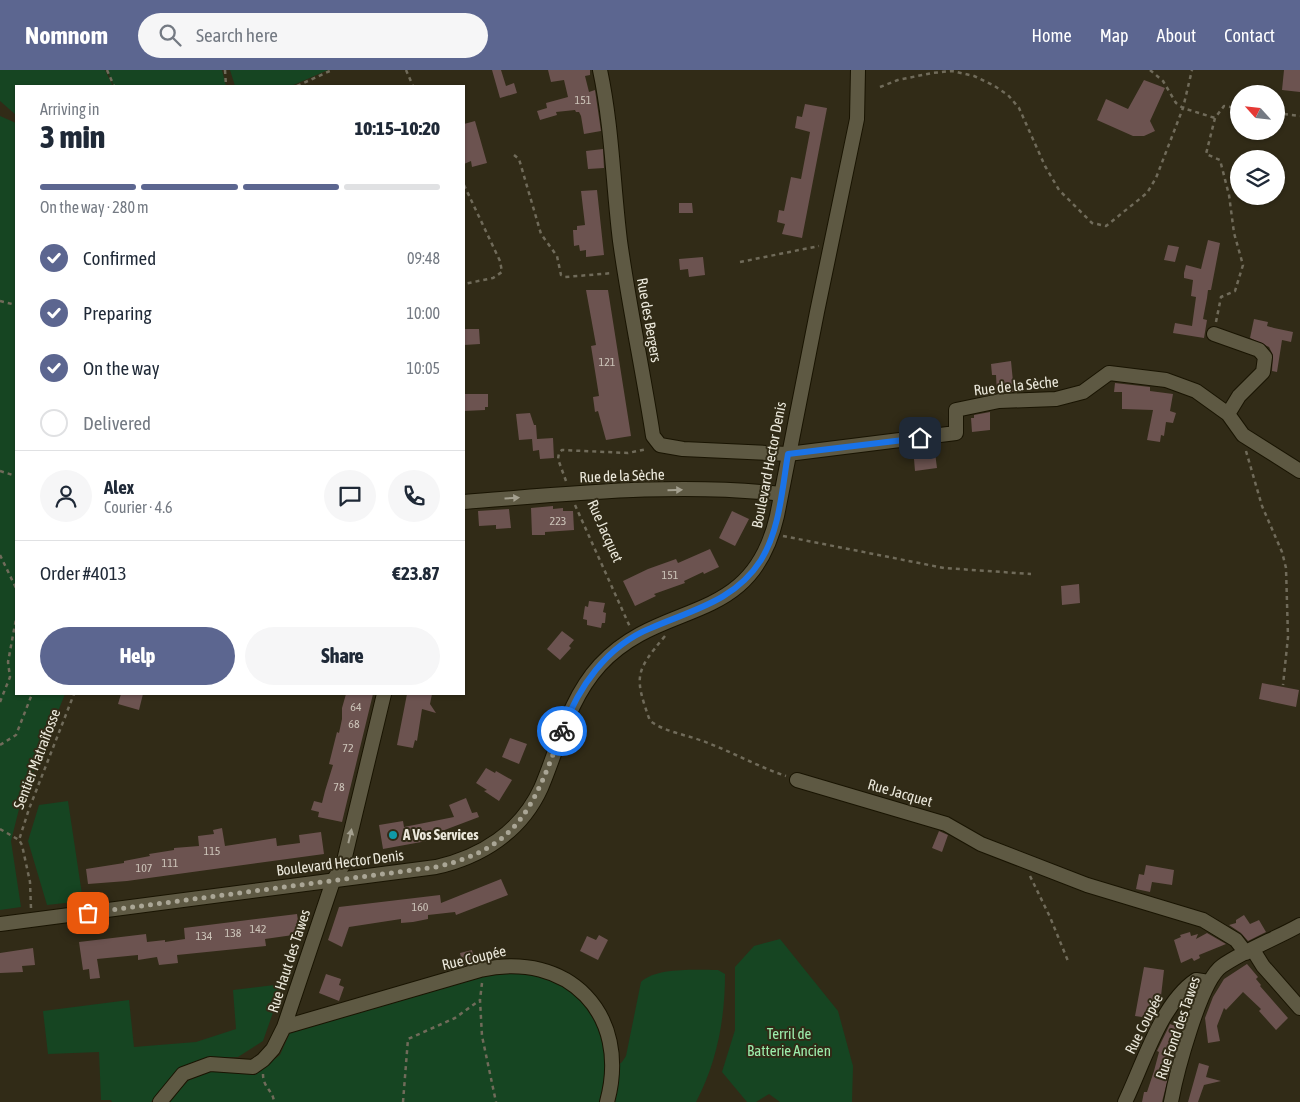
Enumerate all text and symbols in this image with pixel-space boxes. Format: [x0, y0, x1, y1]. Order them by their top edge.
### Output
search box [138, 13, 488, 58]
icon: search [156, 21, 184, 49]
text: Nomnom [25, 22, 108, 49]
text: Search here [196, 24, 278, 46]
text: Home [1032, 25, 1072, 46]
text: Map [1100, 25, 1129, 46]
text: About [1157, 25, 1196, 46]
text: Contact [1224, 25, 1275, 46]
north arrow [1230, 85, 1285, 140]
map controls [1230, 85, 1285, 205]
house number: 151 [575, 93, 592, 107]
text: Arriving in [40, 100, 100, 118]
text: 10:15–10:20 [354, 117, 440, 139]
text: 3 min [40, 118, 105, 155]
button: layers [1230, 150, 1285, 205]
text: On the way · 280 m [40, 198, 149, 216]
icon: check [40, 244, 68, 272]
text: Confirmed [83, 247, 156, 269]
text: 09:48 [407, 249, 440, 267]
street label: Rue des Bergers [634, 276, 665, 363]
icon: check [40, 299, 68, 327]
text: Preparing [83, 302, 152, 324]
text: 10:00 [406, 304, 440, 322]
icon: check [40, 354, 68, 382]
house number: 121 [599, 355, 616, 369]
text: On the way [83, 357, 160, 379]
text: 10:05 [406, 359, 440, 377]
street label: Rue de la Sèche [973, 373, 1059, 398]
street label: Boulevard Hector Denis [748, 400, 789, 530]
text: Delivered [83, 412, 151, 434]
pin [899, 417, 941, 459]
icon: home [906, 424, 934, 452]
street label: Rue de la Sèche [579, 466, 665, 485]
button: person [40, 470, 92, 522]
button: chat [324, 470, 376, 522]
button: phone [388, 470, 440, 522]
text: Alex [104, 476, 134, 498]
one-way arrow [667, 486, 683, 494]
one-way arrow [505, 494, 521, 502]
street label: Rue Jacquet [584, 497, 627, 565]
text: Courier · 4.6 [104, 498, 173, 516]
house number: 223 [550, 514, 566, 528]
text: Order #4013 [40, 562, 127, 584]
text: €23.87 [392, 562, 440, 584]
house number: 151 [662, 568, 679, 582]
button: Help [40, 627, 235, 685]
button: Share [245, 627, 440, 685]
house number: 64 [350, 700, 362, 714]
street label: Sentier Matraîfosse [10, 706, 64, 811]
courier [537, 706, 587, 756]
house number: 68 [348, 717, 360, 731]
icon: bike [548, 717, 576, 745]
house number: 72 [342, 741, 354, 755]
street label: Rue Jacquet [866, 775, 934, 810]
house number: 78 [333, 780, 345, 794]
place label: A Vos Services [402, 826, 479, 843]
one-way arrow [346, 828, 354, 843]
marker: A Vos Services [387, 829, 399, 841]
house number: 115 [204, 844, 220, 858]
street label: Boulevard Hector Denis [275, 846, 405, 879]
house number: 111 [162, 856, 179, 870]
house number: 107 [136, 861, 153, 875]
pin [67, 892, 109, 934]
icon: bag [74, 899, 102, 927]
house number: 160 [412, 900, 429, 914]
street label: Rue Haut des Tawes [264, 907, 313, 1015]
house number: 142 [250, 922, 266, 936]
house number: 138 [225, 926, 242, 940]
house number: 134 [196, 929, 213, 943]
street label: Rue Coupée [440, 942, 508, 973]
street label: Rue Fond des Tawes [1152, 974, 1203, 1081]
street label: Rue Coupée [1121, 991, 1166, 1057]
park label: Terril de Batterie Ancien [747, 1025, 831, 1059]

